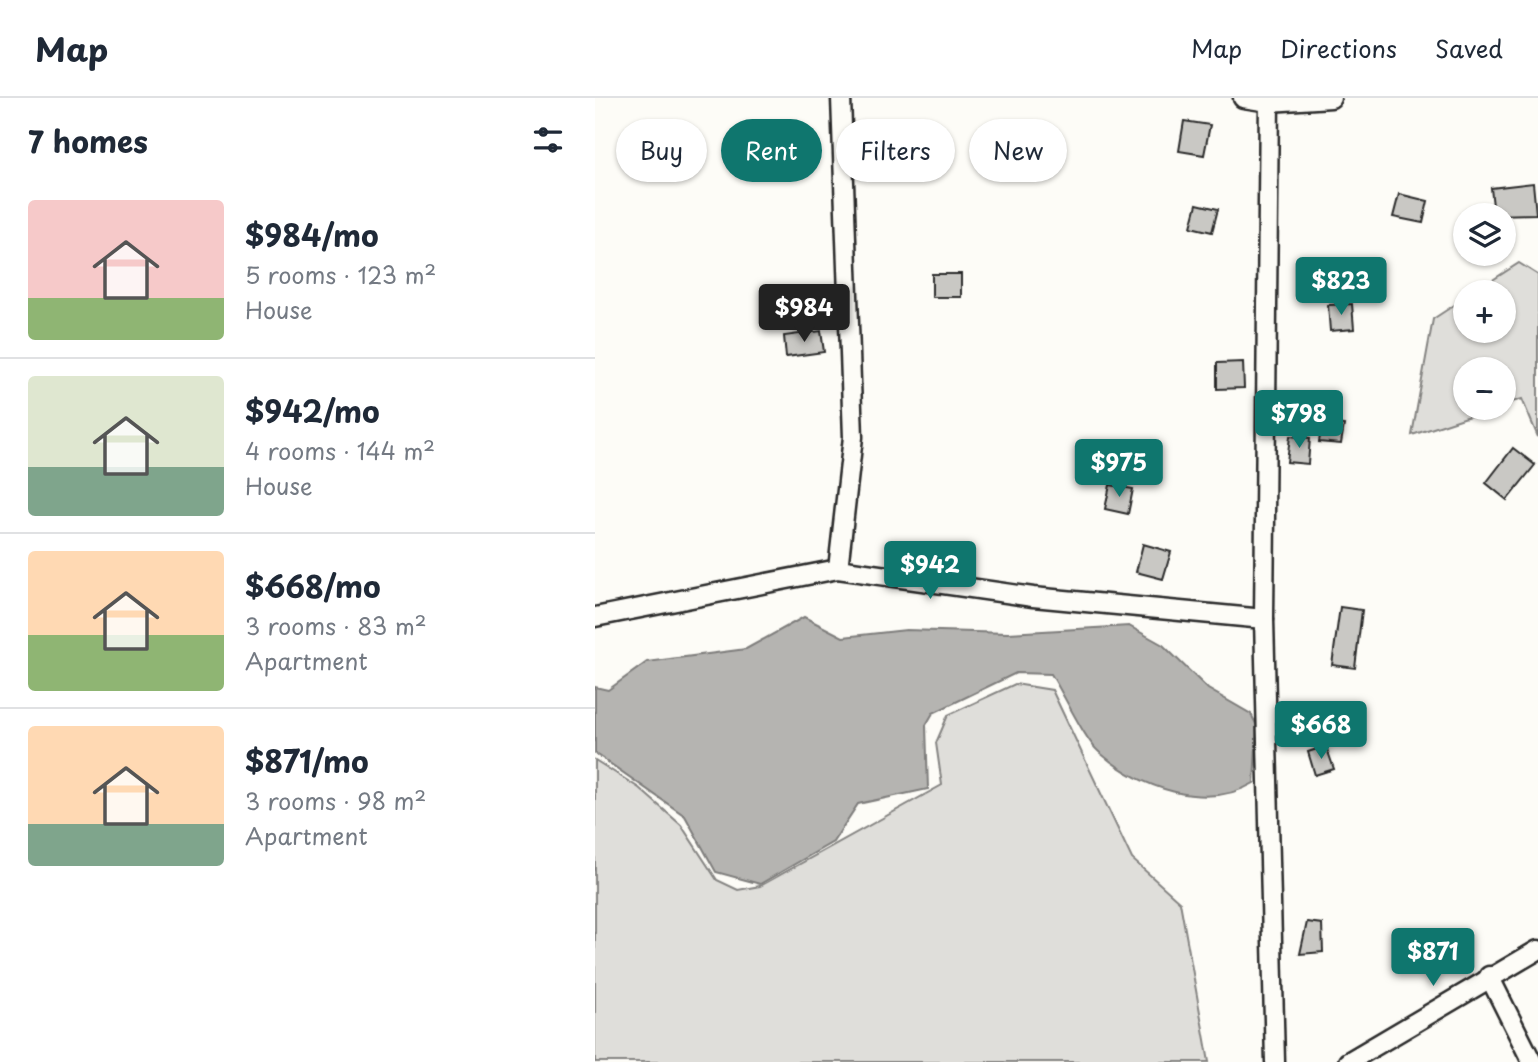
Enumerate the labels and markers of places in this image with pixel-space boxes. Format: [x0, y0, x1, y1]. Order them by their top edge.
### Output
pin: $823 [1300, 258, 1382, 317]
pin: $984 [763, 285, 845, 344]
pin: $798 [1258, 390, 1340, 450]
pin: $975 [1078, 440, 1160, 499]
pin: $942 [889, 542, 971, 601]
pin: $668 [1280, 702, 1362, 761]
pin: $871 [1392, 928, 1474, 988]

